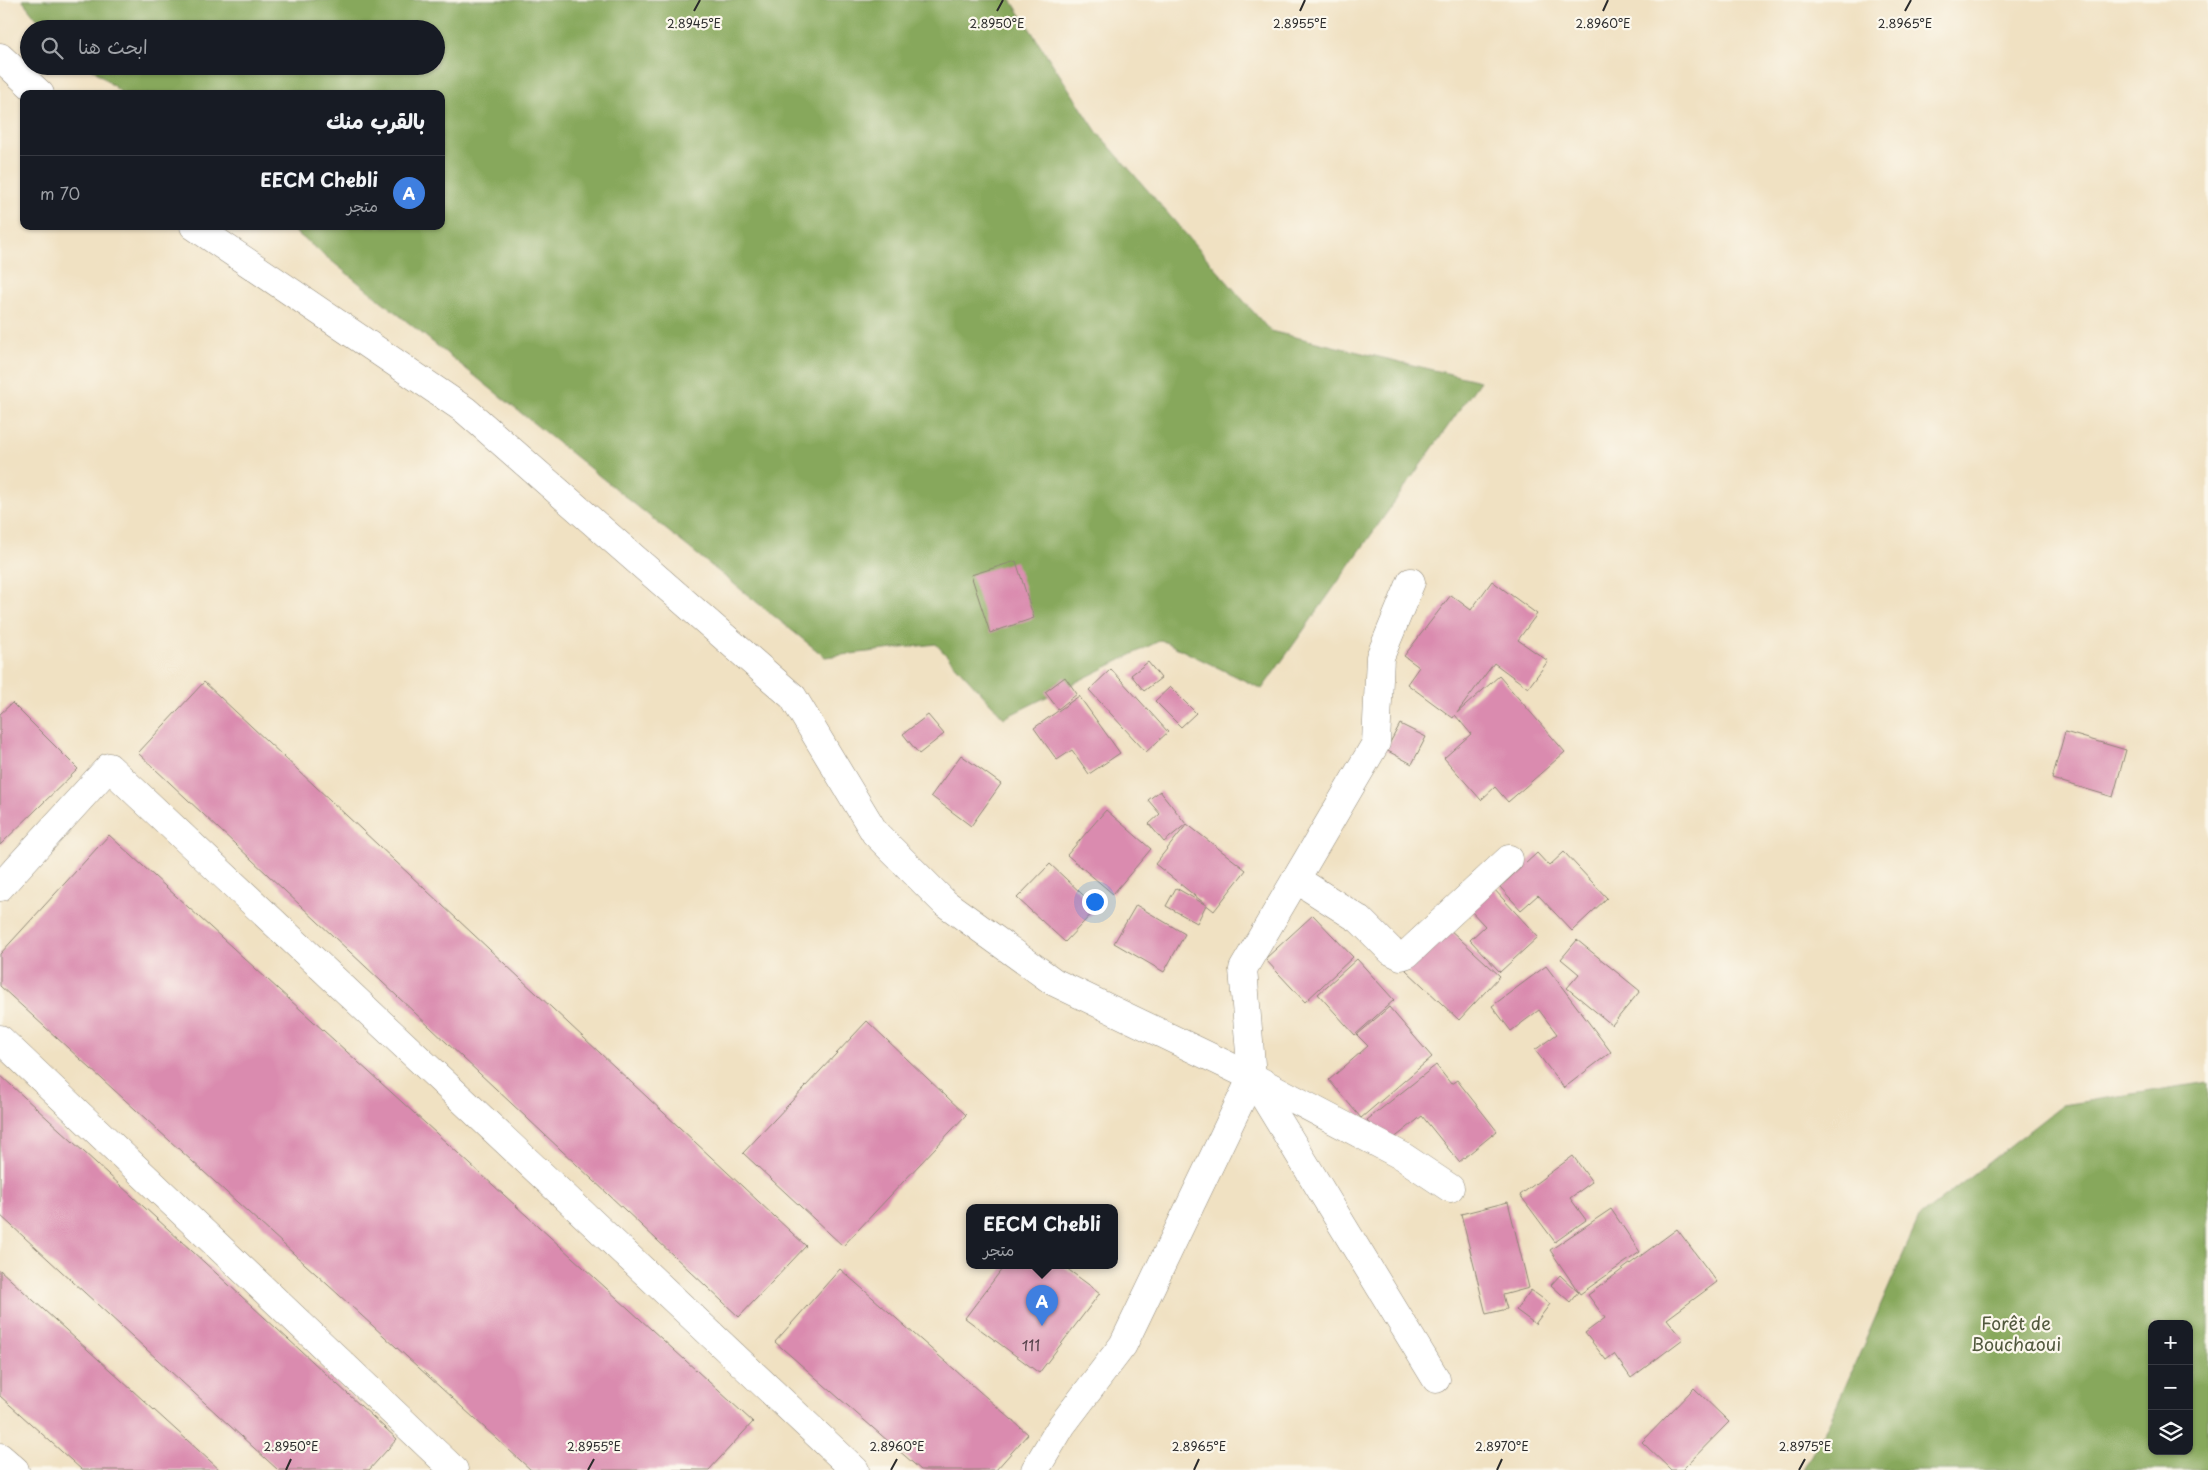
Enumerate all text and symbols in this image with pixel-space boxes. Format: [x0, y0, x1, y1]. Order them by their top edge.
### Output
text: 2.8945°E [667, 14, 721, 32]
text: 2.8950°E [970, 14, 1024, 32]
text: 2.8955°E [1273, 14, 1327, 32]
text: 2.8960°E [1575, 14, 1631, 32]
text: 2.8965°E [1878, 14, 1932, 32]
search box [20, 20, 445, 75]
text: ابحث هنا [78, 32, 148, 60]
icon: search [38, 34, 66, 62]
text: بالقرب منك [326, 104, 425, 136]
text: EECM Chebli [260, 165, 378, 193]
text: 70 m [40, 181, 80, 205]
text: A [403, 181, 415, 205]
text: متجر [347, 193, 378, 217]
your location [1082, 889, 1108, 915]
popup [966, 1204, 1118, 1269]
text: EECM Chebli [983, 1209, 1101, 1237]
text: متجر [983, 1237, 1014, 1261]
pin: A [1026, 1285, 1058, 1326]
park label: Forêt de Bouchaoui [1971, 1309, 2061, 1357]
map controls [2148, 1320, 2193, 1455]
button: + [2148, 1320, 2193, 1365]
house number: 111 [1022, 1333, 1040, 1356]
button: − [2148, 1365, 2193, 1410]
button: layers [2148, 1410, 2193, 1455]
text: 2.8950°E [264, 1437, 318, 1455]
text: 2.8955°E [567, 1437, 621, 1455]
text: 2.8960°E [869, 1437, 925, 1455]
text: 2.8965°E [1172, 1437, 1226, 1455]
text: 2.8970°E [1475, 1437, 1529, 1455]
text: 2.8975°E [1779, 1437, 1831, 1455]

